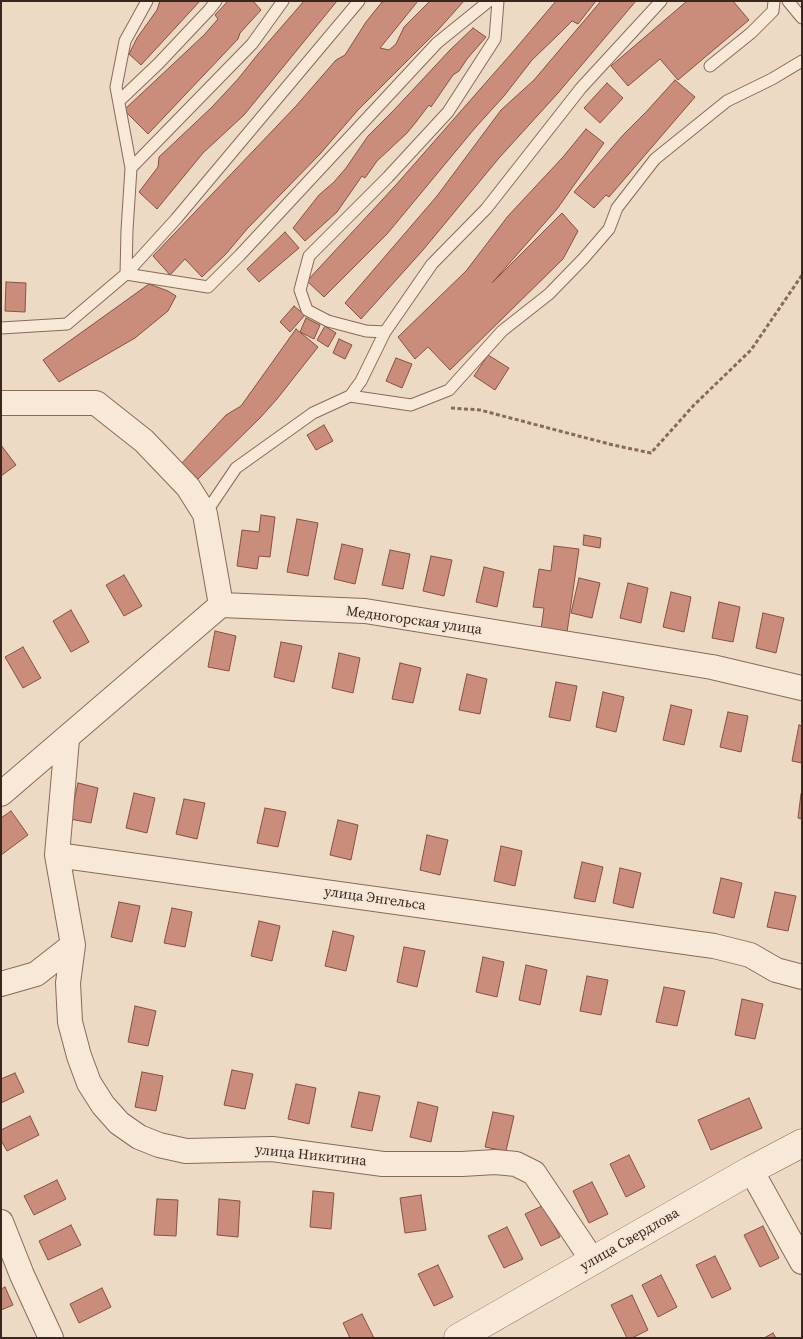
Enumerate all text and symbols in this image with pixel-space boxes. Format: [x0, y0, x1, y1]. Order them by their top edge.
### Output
street label: Медногорская улица [345, 603, 483, 639]
street label: улица Энгельса [323, 884, 427, 914]
street label: улица Никитина [255, 1142, 367, 1170]
street label: улица Свердлова [578, 1205, 682, 1275]

